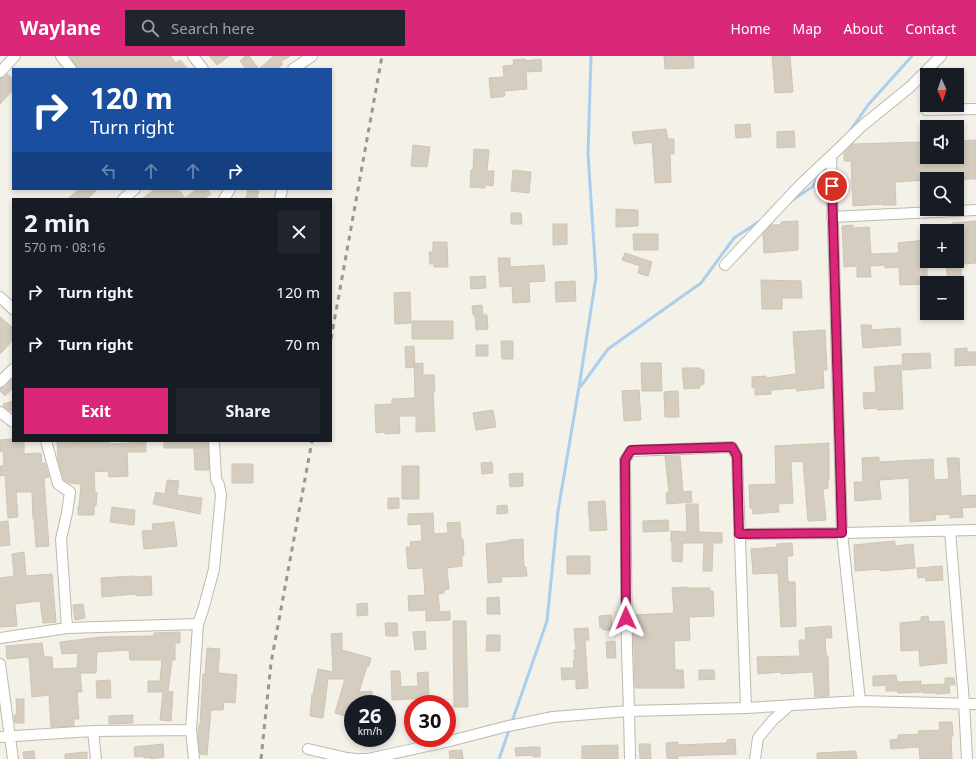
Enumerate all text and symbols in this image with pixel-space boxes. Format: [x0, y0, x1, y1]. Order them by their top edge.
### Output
search box [125, 10, 405, 46]
text: Waylane [20, 15, 101, 41]
icon: search [139, 17, 161, 39]
text: Search here [171, 18, 254, 38]
text: Home [731, 19, 770, 38]
text: Map [792, 19, 822, 38]
text: About [844, 19, 883, 38]
text: Contact [905, 19, 956, 38]
north arrow [920, 68, 964, 112]
map controls [920, 68, 964, 320]
text: 120 m [90, 79, 173, 117]
icon: right [24, 84, 76, 136]
text: Turn right [90, 115, 174, 139]
button: sound [920, 120, 964, 164]
icon: left [98, 160, 120, 182]
icon: ahead [140, 160, 162, 182]
icon: ahead [182, 160, 204, 182]
icon: right [224, 160, 246, 182]
pin [815, 169, 849, 203]
button: search [920, 172, 964, 216]
icon: arrive [821, 175, 843, 197]
text: 2 min [24, 206, 90, 239]
button: close [278, 211, 320, 253]
button: + [920, 224, 964, 268]
text: 570 m · 08:16 [24, 238, 105, 256]
button: − [920, 276, 964, 320]
icon: right [24, 281, 46, 303]
text: Turn right [58, 282, 133, 302]
text: 120 m [276, 282, 320, 302]
icon: right [24, 333, 46, 355]
text: Turn right [58, 334, 133, 354]
text: 70 m [285, 334, 320, 354]
button: Exit [24, 388, 168, 434]
button: Share [176, 388, 320, 434]
position arrow [605, 597, 647, 639]
speed limit sign: 30 [404, 695, 456, 747]
text: 26 [359, 702, 381, 729]
text: km/h [358, 724, 382, 738]

